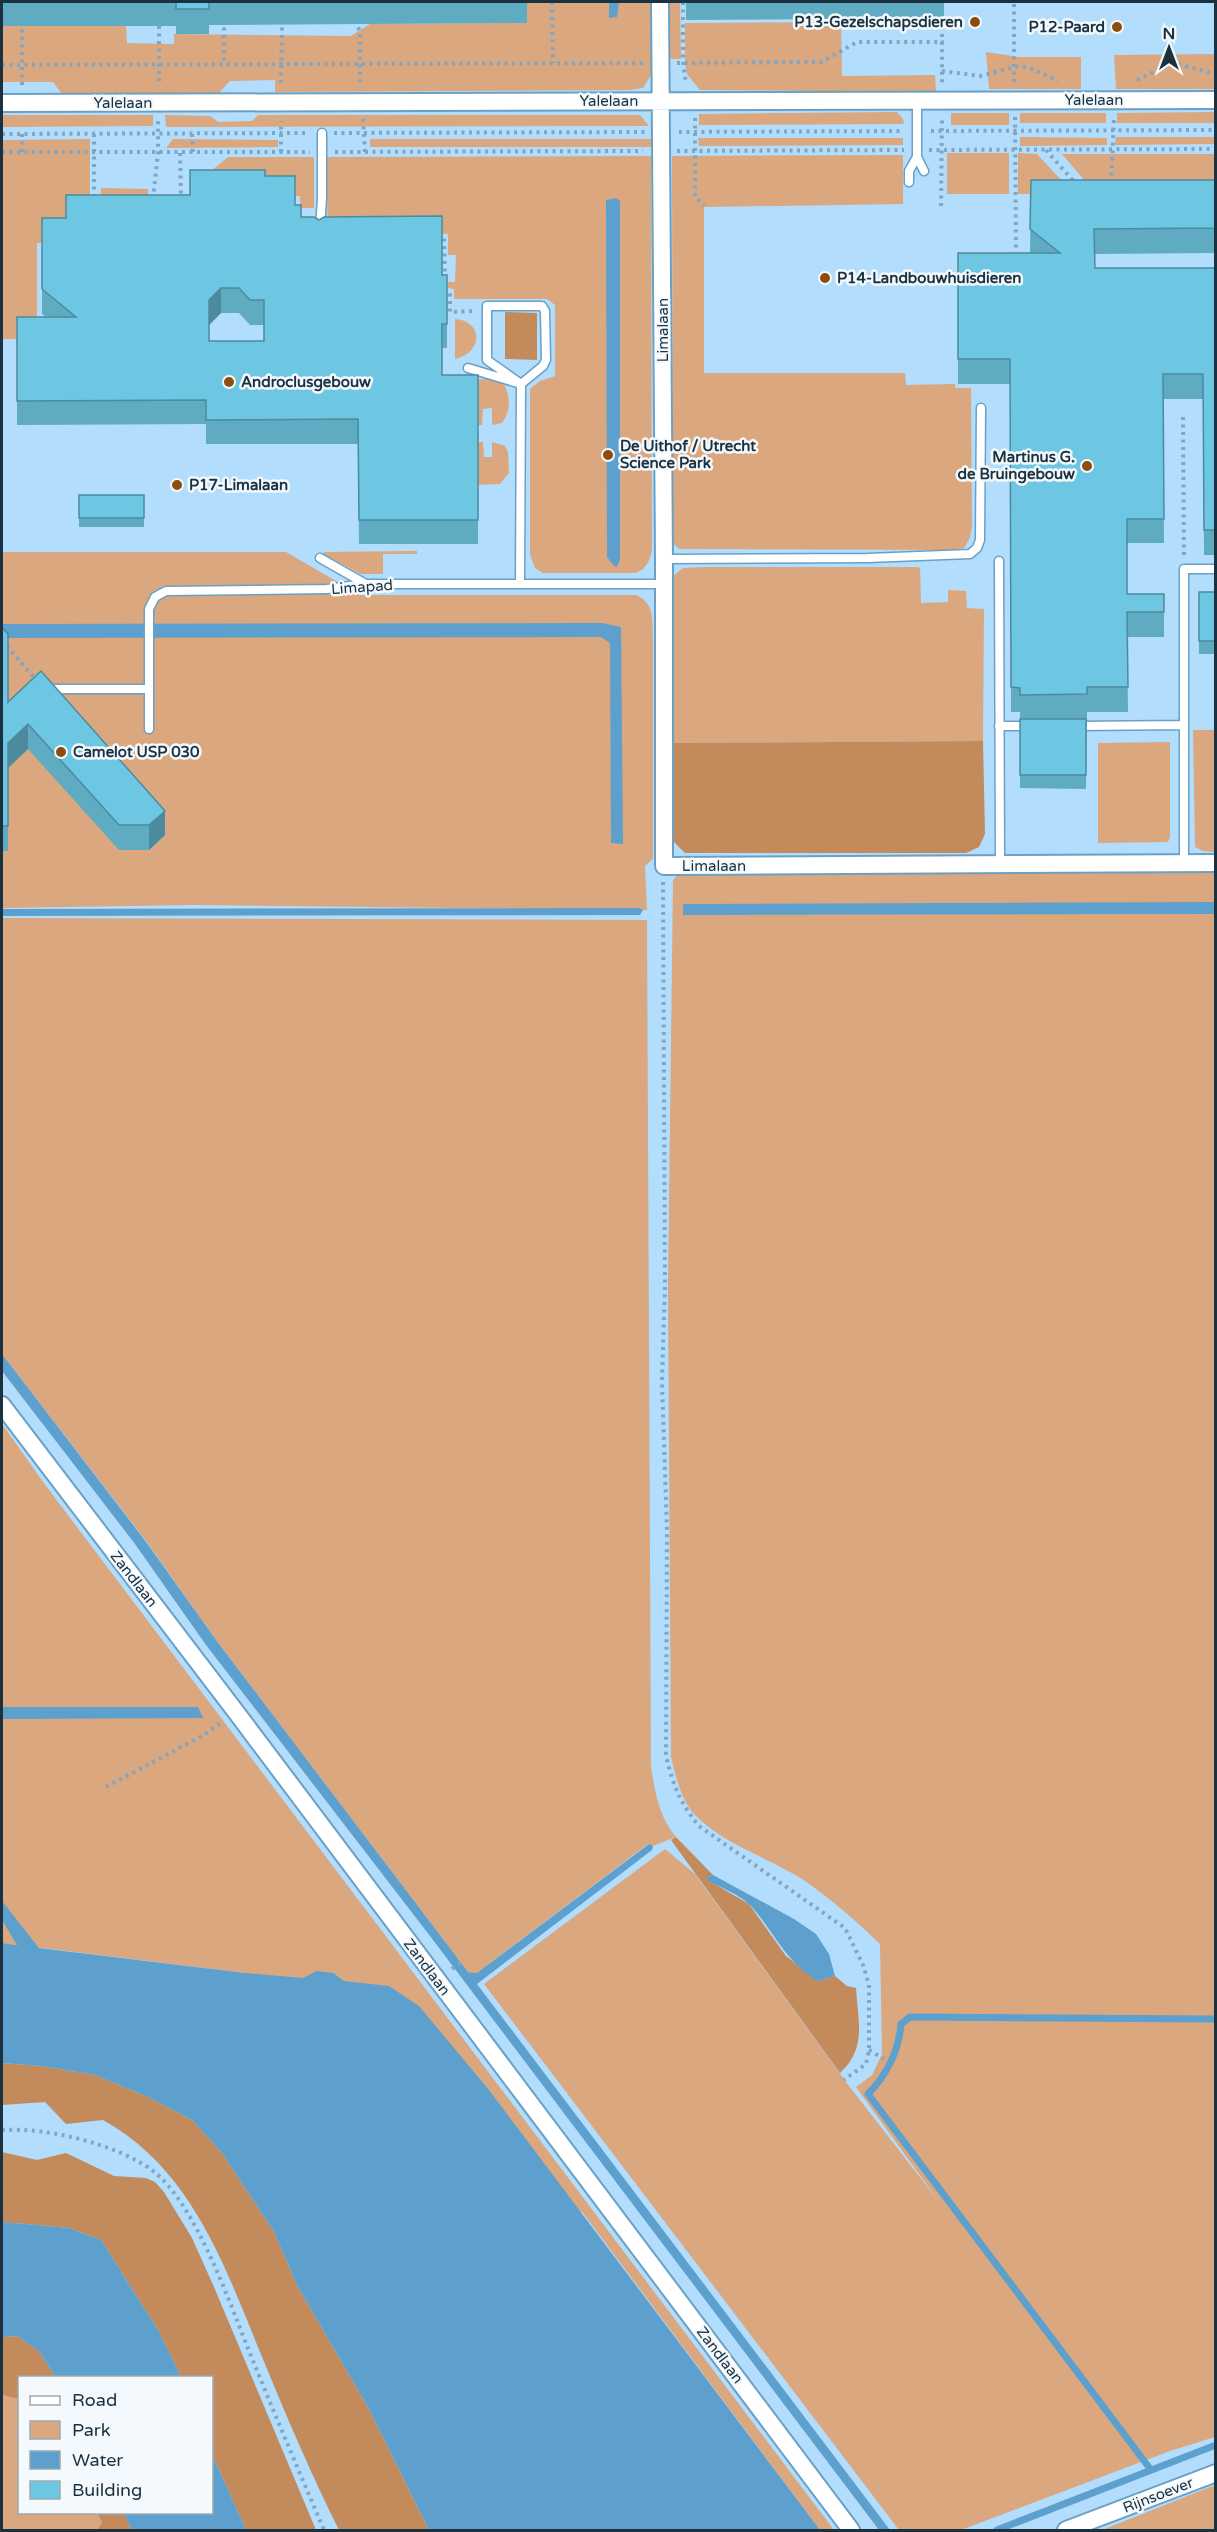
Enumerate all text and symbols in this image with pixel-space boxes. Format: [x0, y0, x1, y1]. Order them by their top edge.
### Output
place label: P13-Gezelschapsdieren [794, 13, 963, 32]
marker: P13-Gezelschapsdieren [968, 15, 982, 29]
place label: P12-Paard [1028, 18, 1105, 36]
north arrow [1139, 18, 1199, 78]
marker: P12-Paard [1110, 20, 1124, 34]
text: N [1163, 24, 1175, 44]
street label: Yalelaan [1065, 91, 1123, 109]
street label: Yalelaan [580, 92, 638, 110]
street label: Yalelaan [94, 94, 152, 112]
place label: P14-Landbouwhuisdieren [837, 269, 1021, 287]
marker: P14-Landbouwhuisdieren [818, 271, 832, 285]
street label: Limalaan [654, 298, 672, 362]
place label: Androclusgebouw [241, 373, 371, 392]
marker: Androclusgebouw [222, 375, 236, 389]
place label: De Uithof / Utrecht Science Park [620, 437, 756, 472]
marker: De Uithof / Utrecht Science Park [601, 448, 615, 462]
place label: Martinus G. de Bruingebouw [958, 448, 1075, 484]
marker: Martinus G. de Bruingebouw [1080, 459, 1094, 473]
place label: P17-Limalaan [189, 476, 288, 494]
marker: P17-Limalaan [170, 478, 184, 492]
street label: Limapad [330, 576, 394, 598]
place label: Camelot USP 030 [73, 743, 200, 761]
marker: Camelot USP 030 [54, 745, 68, 759]
street label: Limalaan [682, 857, 746, 875]
street label: Zandlaan [106, 1547, 162, 1611]
street label: Zandlaan [400, 1935, 454, 1999]
street label: Zandlaan [693, 2323, 747, 2387]
legend [18, 2376, 213, 2514]
text: Road [72, 2389, 117, 2411]
text: Park [72, 2419, 111, 2441]
text: Water [72, 2449, 123, 2471]
street label: Rijnsoever [1120, 2473, 1196, 2517]
text: Building [72, 2479, 142, 2501]

